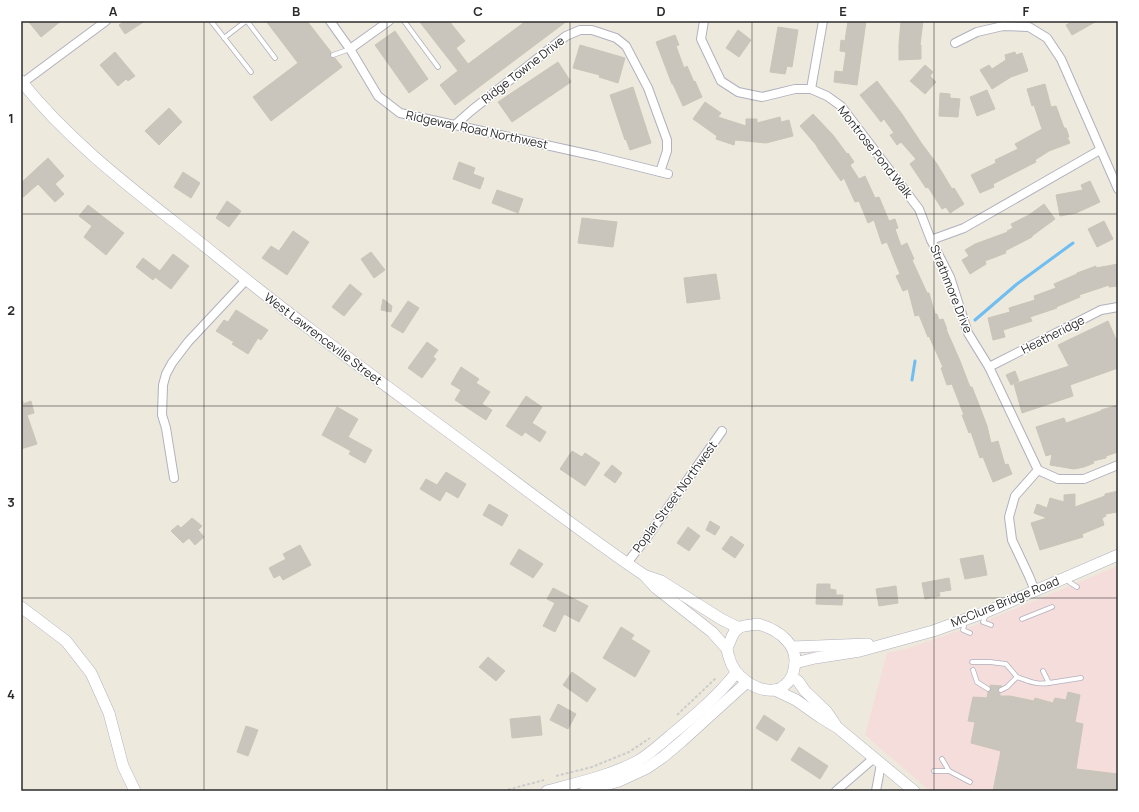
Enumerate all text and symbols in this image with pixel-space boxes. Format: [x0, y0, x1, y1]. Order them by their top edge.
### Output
text: A [109, 2, 118, 20]
text: B [292, 2, 300, 20]
text: C [473, 2, 483, 20]
text: D [656, 2, 666, 20]
text: E [839, 2, 847, 20]
text: F [1023, 2, 1030, 20]
street label: Ridge Towne Drive [478, 32, 568, 107]
street label: Montrose Pond Walk [834, 102, 918, 202]
street label: Ridgeway Road Northwest [405, 106, 550, 153]
text: 1 [8, 109, 14, 127]
street label: Strathmore Drive [926, 242, 977, 335]
street label: West Lawrenceville Street [261, 289, 386, 389]
text: 2 [7, 301, 15, 319]
street label: Heatheridge [1018, 311, 1087, 358]
street label: Poplar Street Northwest [628, 437, 721, 556]
text: 3 [7, 493, 15, 511]
street label: McClure Bridge Road [948, 572, 1062, 631]
text: 4 [7, 685, 15, 703]

